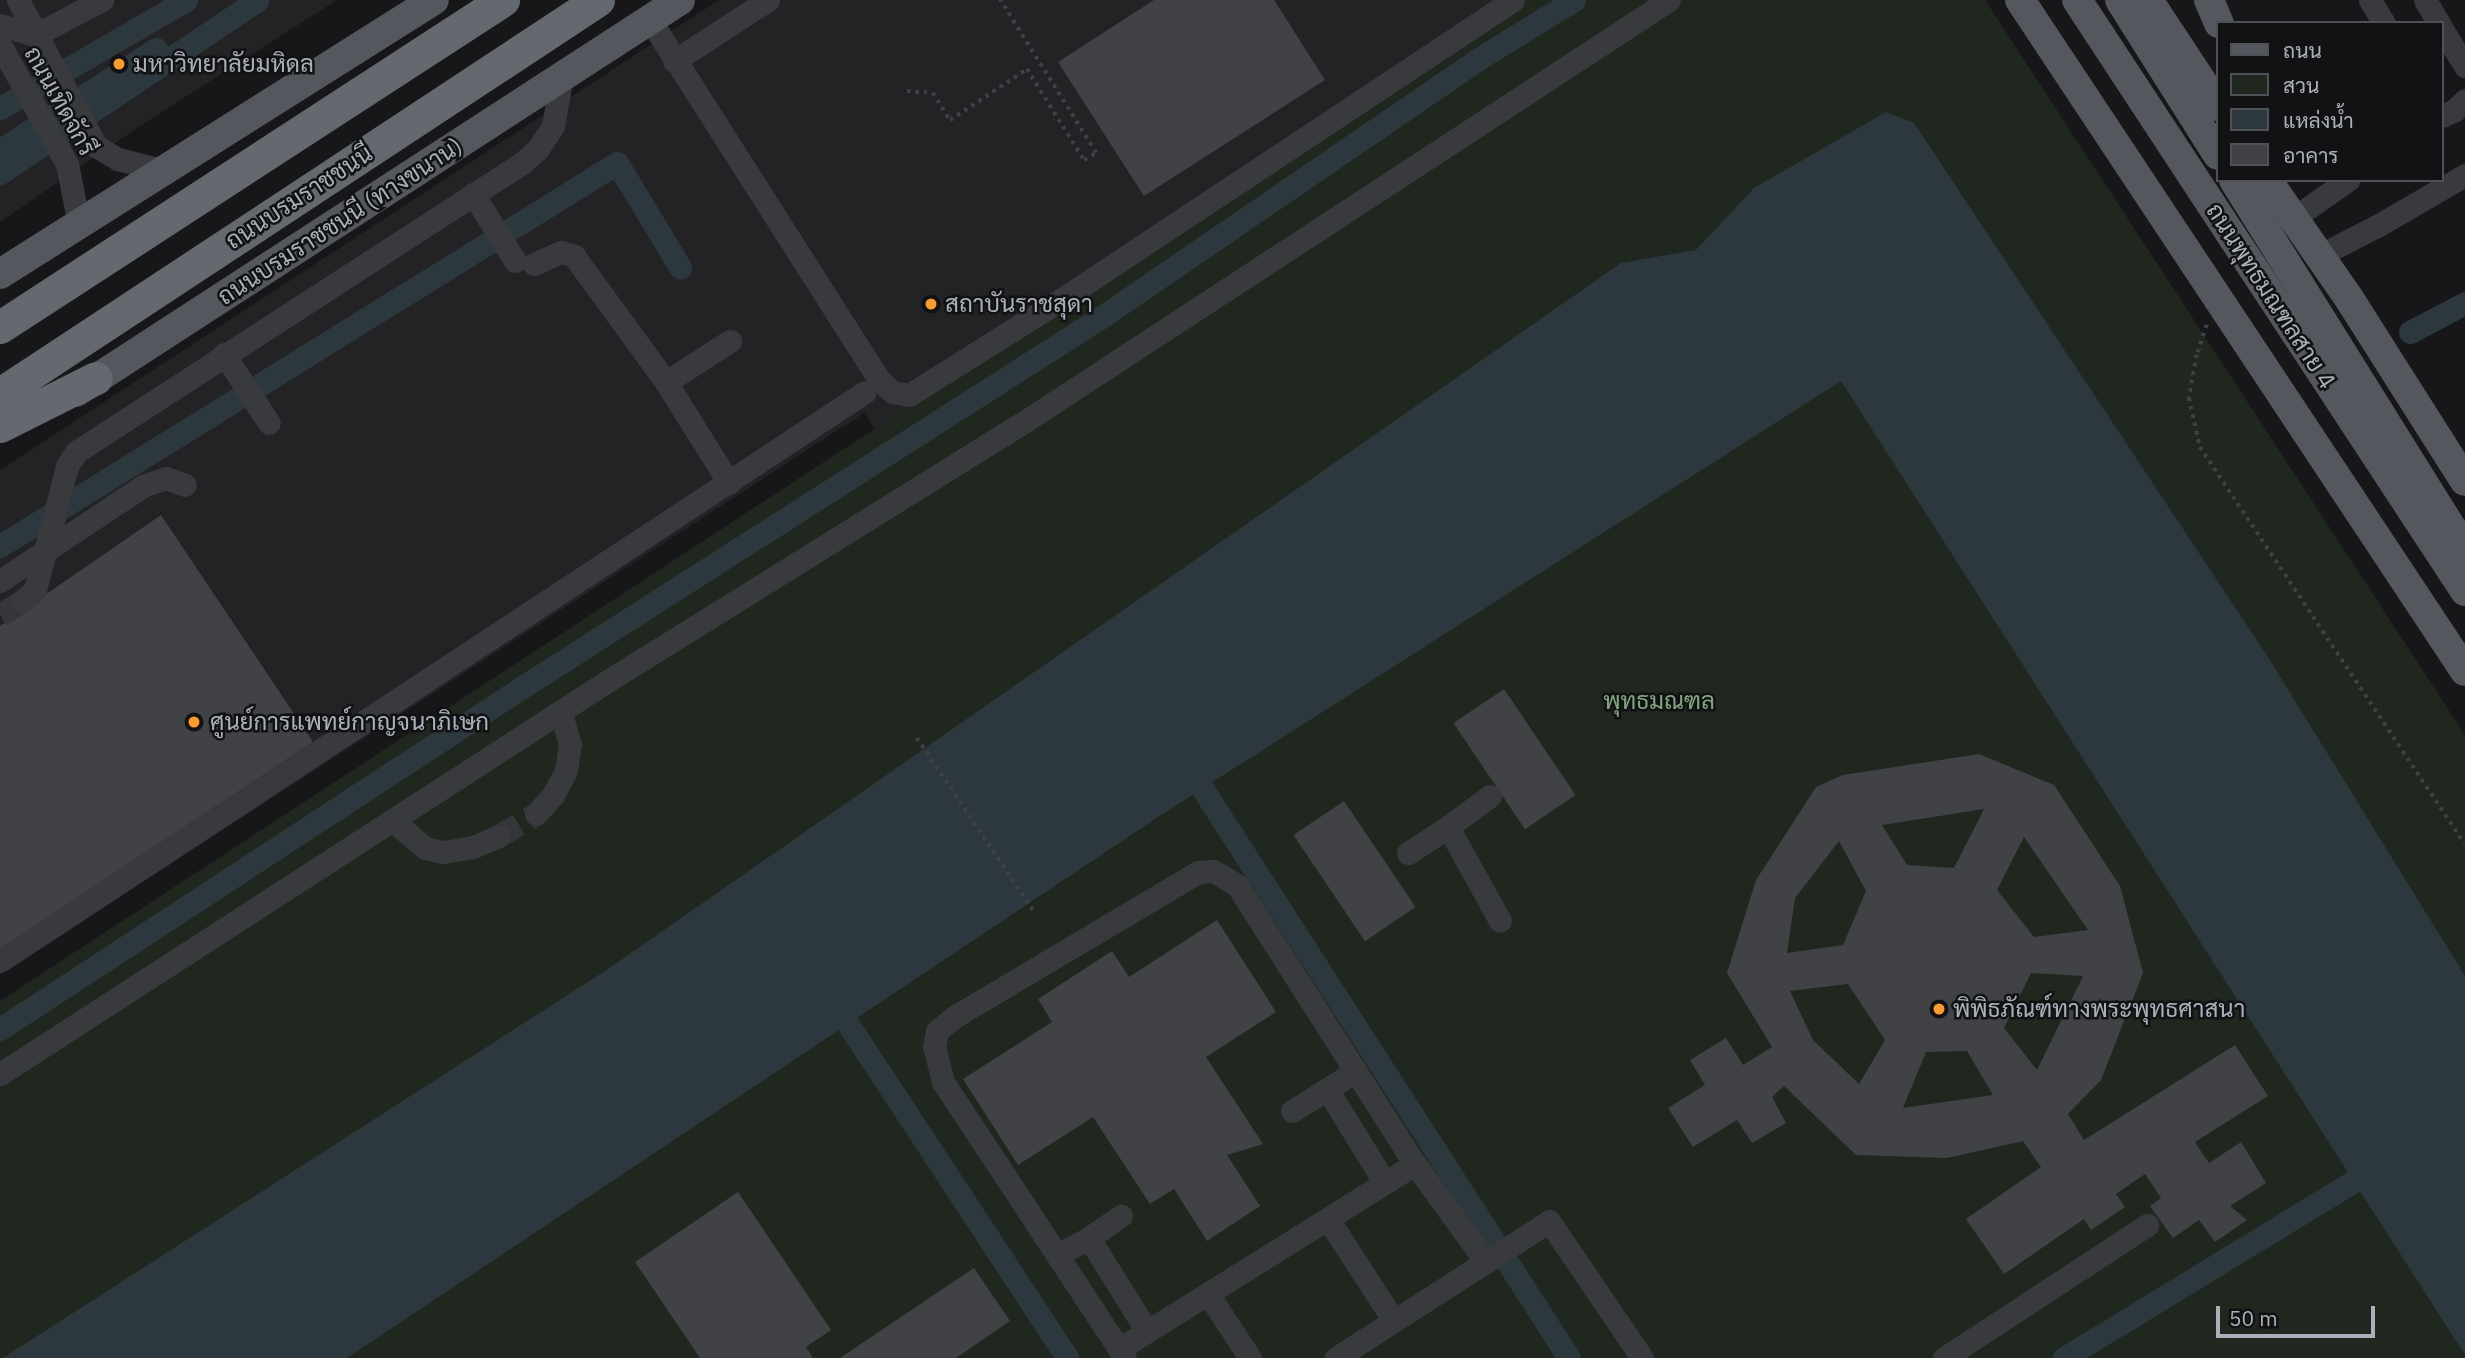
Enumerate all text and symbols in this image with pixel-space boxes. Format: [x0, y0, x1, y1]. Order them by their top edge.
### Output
legend [2216, 21, 2444, 182]
text: ถนน [2283, 36, 2322, 64]
street label: ถนนเทิดจักรี [18, 41, 102, 161]
place label: มหาวิทยาลัยมหิดล [133, 50, 314, 78]
marker: มหาวิทยาลัยมหิดล [111, 56, 127, 72]
text: สวน [2283, 71, 2319, 99]
text: แหล่งน้ำ [2283, 106, 2354, 134]
street label: ถนนบรมราชชนนี (ทางขนาน) [212, 131, 468, 311]
street label: ถนนบรมราชชนนี [220, 139, 378, 255]
text: อาคาร [2283, 141, 2339, 169]
street label: ถนนพุทธมณฑลสาย 4 [2200, 198, 2342, 394]
place label: สถาบันราชสุดา [945, 290, 1093, 318]
marker: สถาบันราชสุดา [923, 296, 939, 312]
park label: พุทธมณฑล [1603, 687, 1715, 715]
place label: ศูนย์การแพทย์กาญจนาภิเษก [210, 708, 489, 736]
marker: ศูนย์การแพทย์กาญจนาภิเษก [184, 712, 204, 732]
place label: พิพิธภัณฑ์ทางพระพุทธศาสนา [1953, 995, 2245, 1023]
marker: พิพิธภัณฑ์ทางพระพุทธศาสนา [1931, 1001, 1947, 1017]
scale bar [2220, 1292, 2379, 1336]
text: 50 m [2229, 1304, 2278, 1332]

